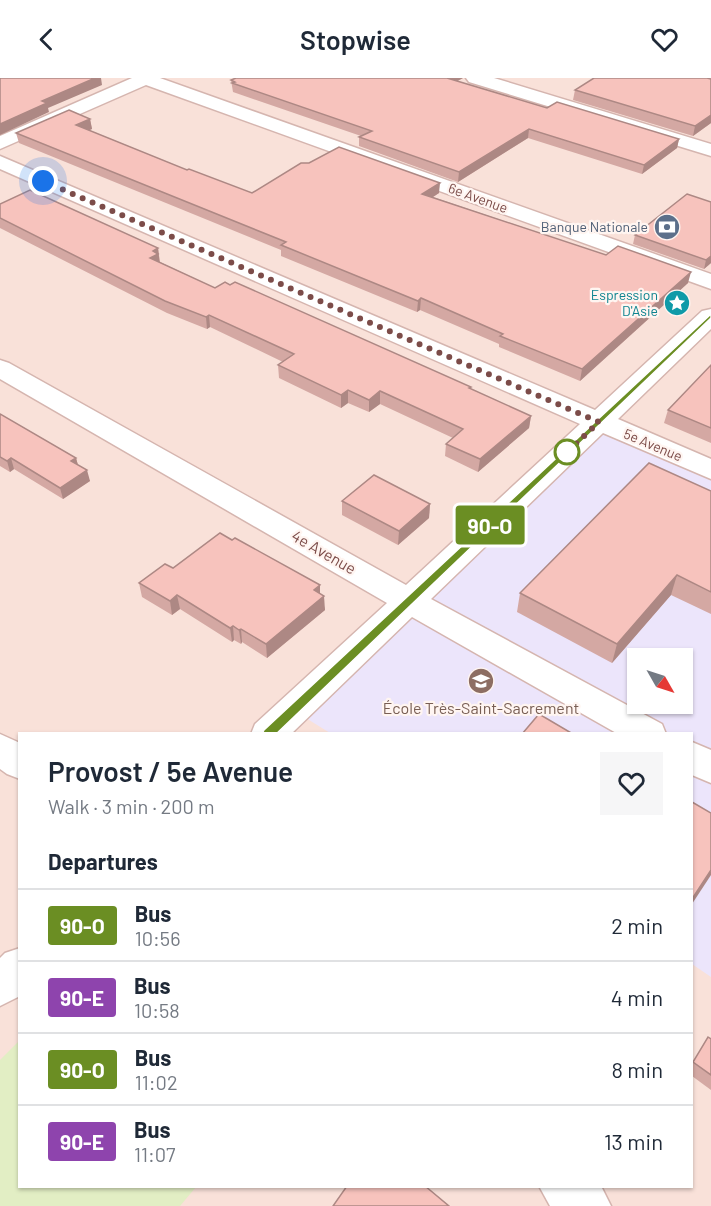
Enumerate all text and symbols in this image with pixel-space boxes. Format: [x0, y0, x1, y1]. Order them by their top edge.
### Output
icon: back [30, 23, 63, 56]
text: Stopwise [300, 23, 411, 55]
icon: heart [648, 23, 681, 56]
your location [28, 166, 58, 196]
street label: 6e Avenue [446, 179, 510, 216]
bank icon: Banque Nationale [652, 212, 682, 242]
place label: Banque Nationale [541, 218, 648, 235]
place label: Espression D'Asie [591, 286, 658, 319]
place icon: Espression D'Asie [662, 288, 692, 318]
street label: 5e Avenue [621, 425, 685, 464]
unlabelled marker [554, 439, 580, 465]
line badge: 90-O [448, 506, 532, 544]
text: 90-O [468, 513, 512, 538]
street label: 4e Avenue [289, 525, 360, 578]
north arrow [627, 648, 693, 714]
map controls [627, 648, 693, 714]
school or university icon: École Très-Saint-Sacrement [466, 666, 496, 696]
place label: École Très-Saint-Sacrement [383, 698, 579, 717]
button: heart [600, 752, 663, 815]
text: Provost / 5e Avenue [48, 754, 293, 788]
text: Walk · 3 min · 200 m [48, 794, 214, 818]
text: Departures [48, 848, 158, 874]
text: Bus [135, 900, 171, 926]
text: 2 min [611, 912, 663, 938]
text: 90-O [60, 913, 105, 938]
text: 10:56 [135, 926, 180, 950]
text: Bus [134, 972, 171, 998]
text: 4 min [611, 984, 663, 1010]
text: 90-E [60, 985, 104, 1010]
text: 10:58 [134, 998, 180, 1022]
text: Bus [135, 1044, 171, 1070]
text: 8 min [611, 1056, 663, 1082]
text: 90-O [60, 1057, 105, 1082]
text: 11:02 [135, 1070, 178, 1094]
text: Bus [134, 1116, 171, 1142]
text: 13 min [604, 1128, 663, 1154]
text: 90-E [60, 1129, 104, 1154]
text: 11:07 [134, 1142, 176, 1166]

